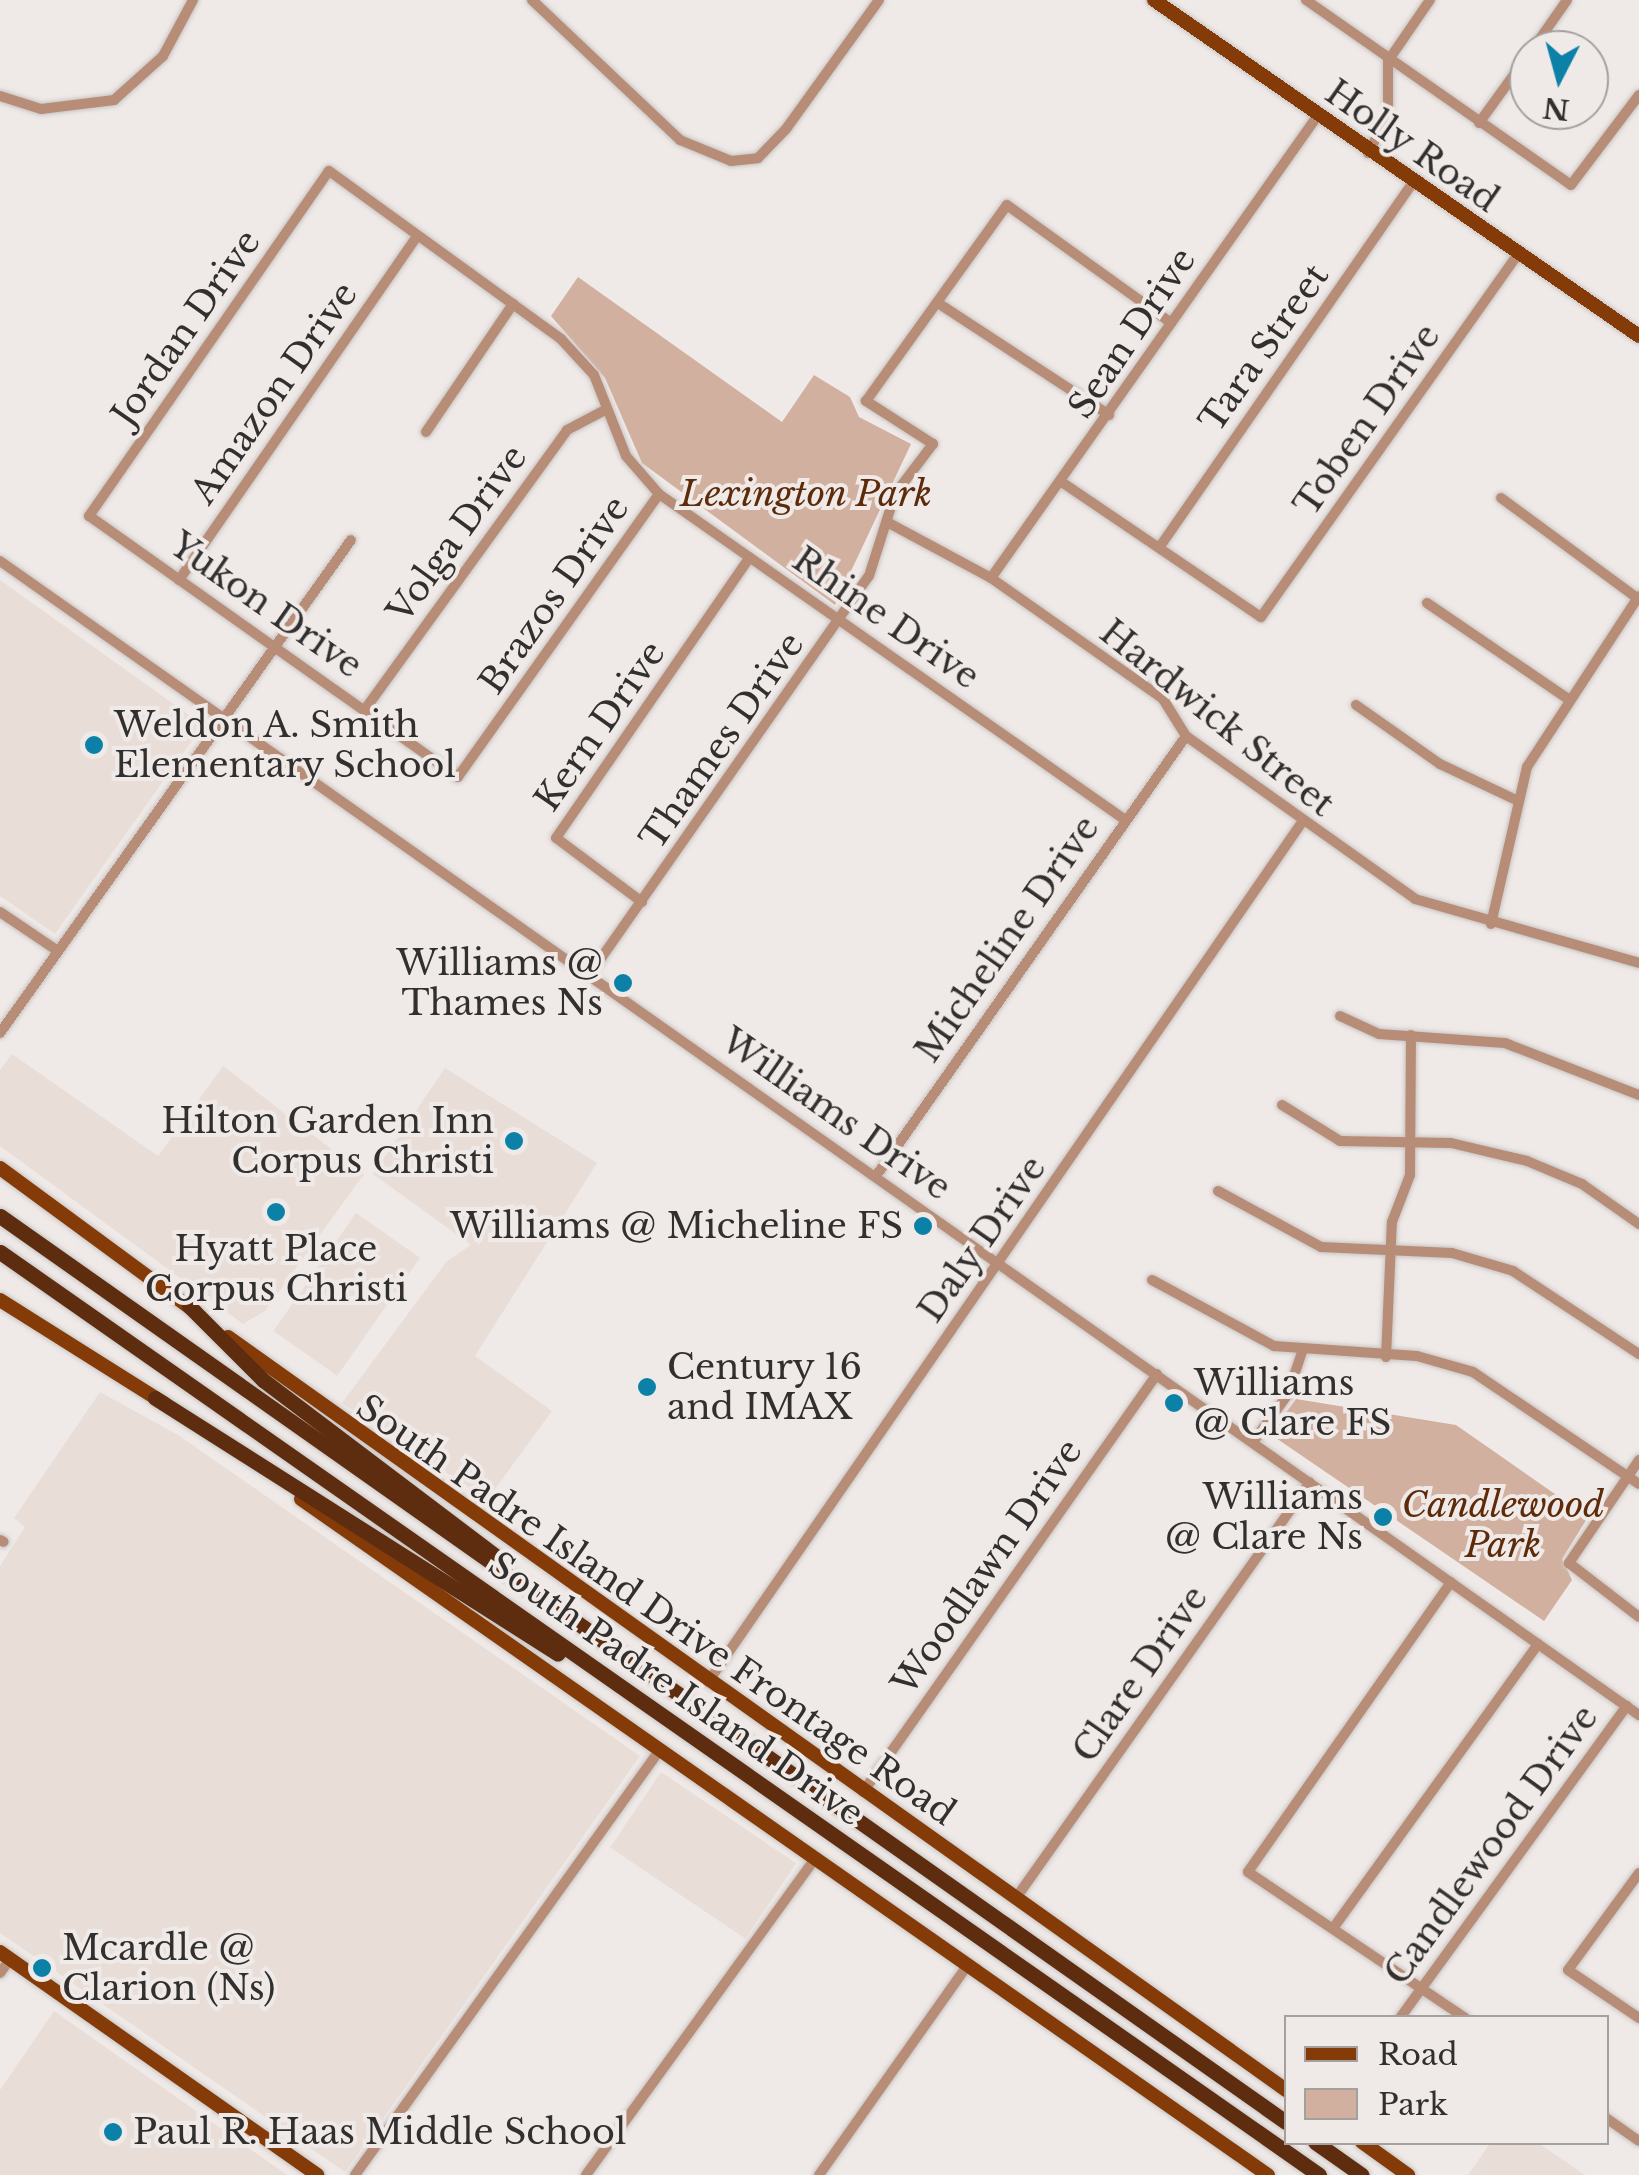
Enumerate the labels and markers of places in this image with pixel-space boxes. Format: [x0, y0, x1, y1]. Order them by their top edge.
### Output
place label: Weldon A. Smith Elementary School [114, 704, 457, 786]
marker: Weldon A. Smith Elementary School [83, 734, 105, 756]
place label: Williams @ Thames Ns [397, 942, 603, 1024]
marker: Williams @ Thames Ns [612, 972, 634, 994]
place label: Hilton Garden Inn Corpus Christi [161, 1100, 494, 1182]
marker: Hilton Garden Inn Corpus Christi [503, 1130, 525, 1152]
marker: Hyatt Place Corpus Christi [265, 1201, 287, 1223]
place label: Williams @ Micheline FS [450, 1205, 903, 1247]
marker: Williams @ Micheline FS [912, 1215, 934, 1237]
place label: Hyatt Place Corpus Christi [145, 1228, 407, 1310]
place label: Century 16 and IMAX [667, 1346, 863, 1428]
place label: Williams @ Clare FS [1194, 1362, 1391, 1444]
marker: Century 16 and IMAX [636, 1376, 658, 1398]
marker: Williams @ Clare FS [1163, 1392, 1185, 1414]
place label: Williams @ Clare Ns [1165, 1476, 1363, 1558]
marker: Williams @ Clare Ns [1372, 1506, 1394, 1528]
place label: Mcardle @ Clarion (Ns) [62, 1927, 275, 2009]
marker: Mcardle @ Clarion (Ns) [31, 1957, 53, 1979]
place label: Paul R. Haas Middle School [133, 2111, 626, 2153]
marker: Paul R. Haas Middle School [102, 2121, 124, 2143]

